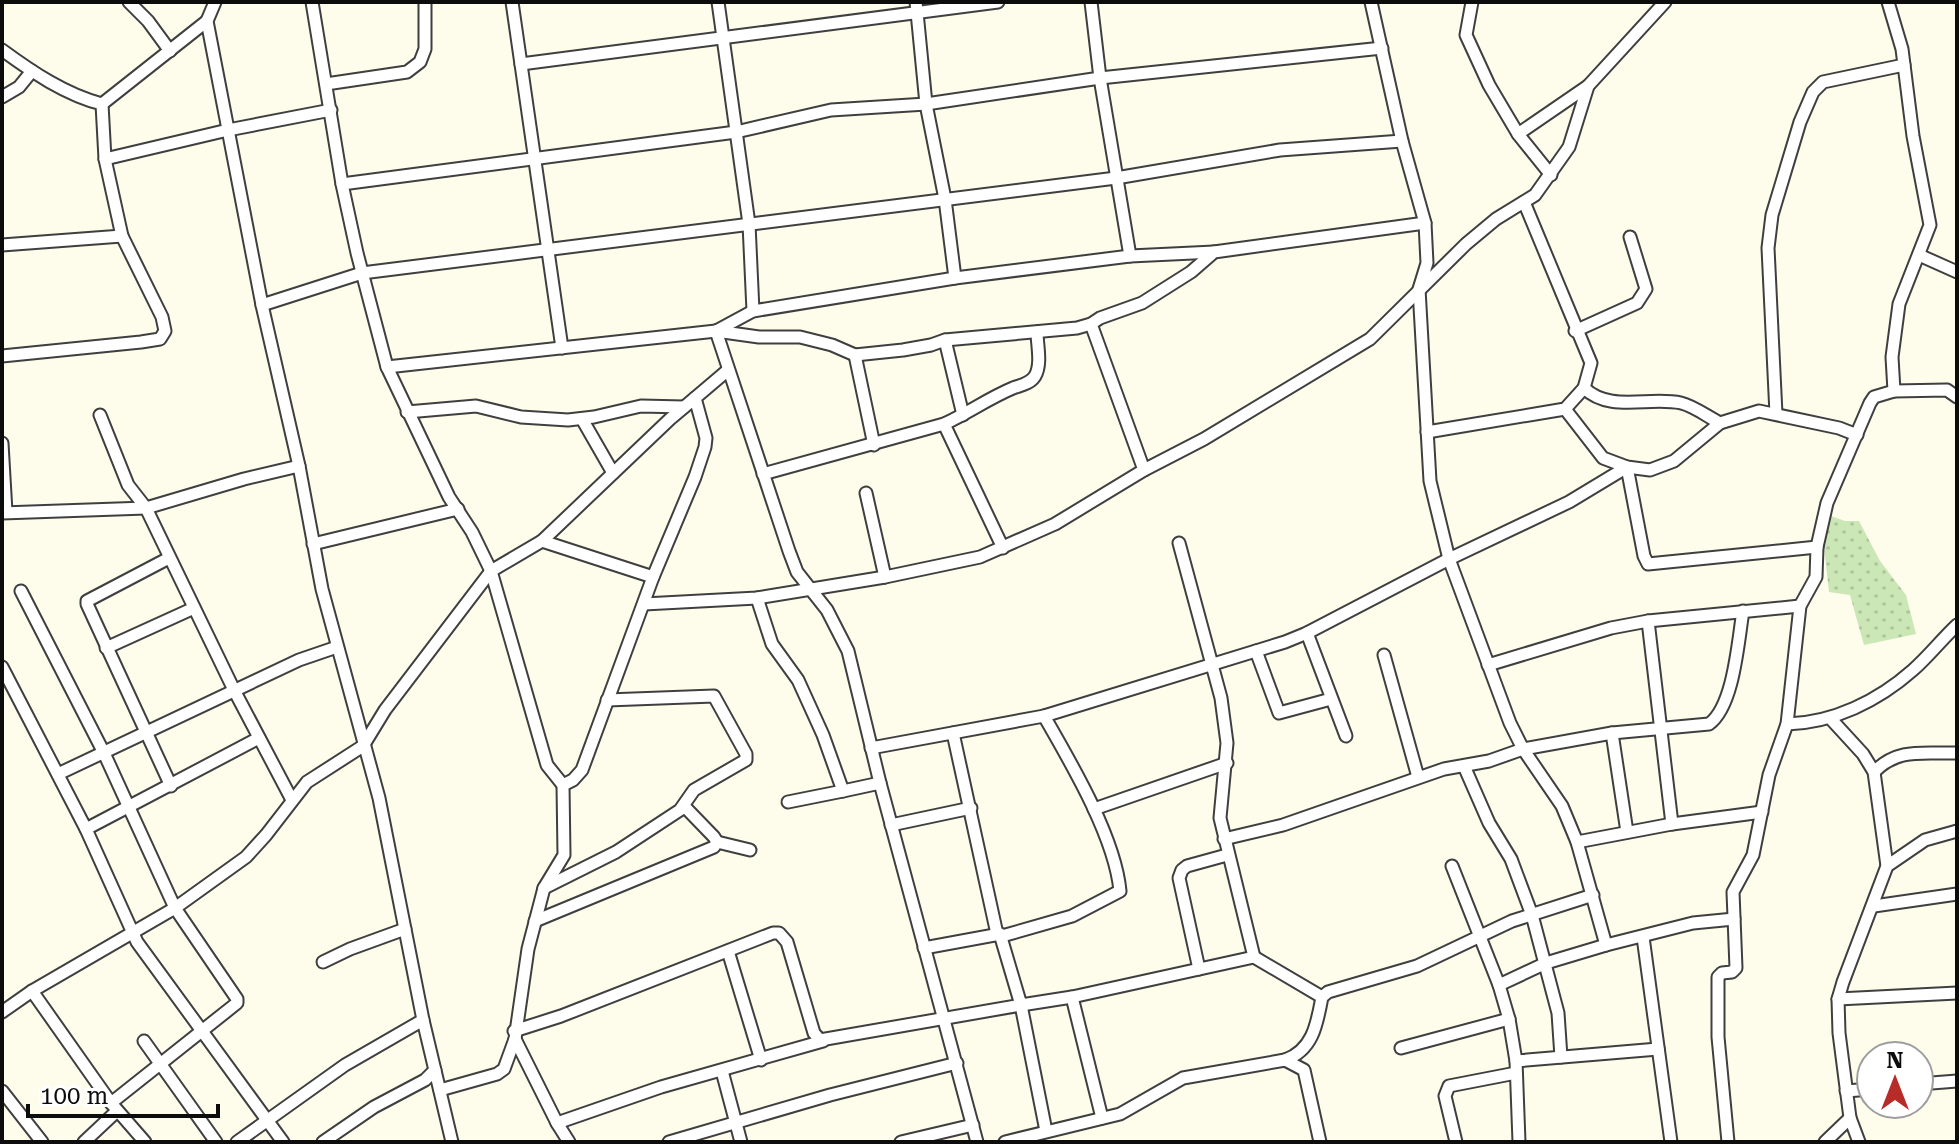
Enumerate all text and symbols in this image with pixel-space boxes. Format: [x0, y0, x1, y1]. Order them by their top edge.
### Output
north arrow [1855, 1040, 1935, 1120]
text: N [1887, 1048, 1904, 1073]
scale bar [28, 1068, 218, 1118]
text: 100 m [40, 1082, 108, 1110]

